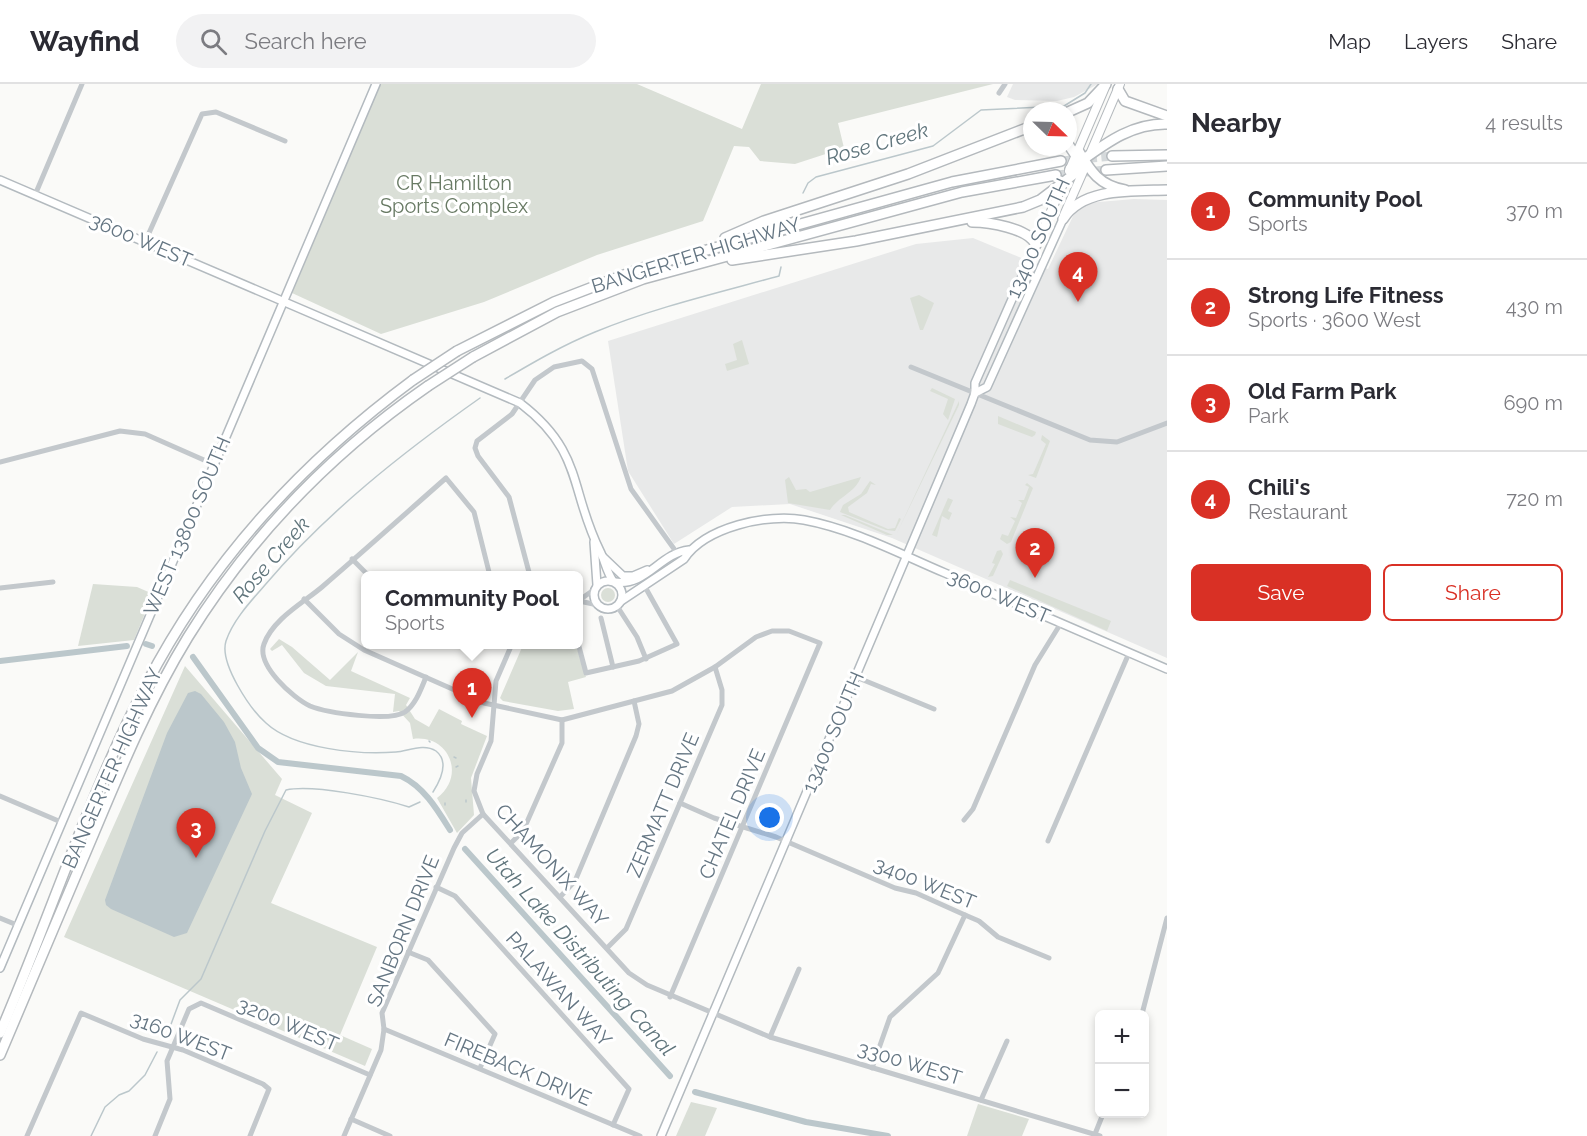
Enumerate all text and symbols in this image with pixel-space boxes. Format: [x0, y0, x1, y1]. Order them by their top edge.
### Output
search box [176, 14, 596, 68]
text: Wayfind [30, 25, 140, 58]
icon: search [197, 25, 230, 58]
text: Search here [245, 28, 367, 54]
text: Map [1328, 29, 1371, 54]
text: Layers [1404, 29, 1468, 54]
text: Share [1501, 29, 1557, 54]
north arrow [1023, 102, 1077, 156]
text: Nearby [1191, 108, 1281, 138]
text: 4 results [1485, 111, 1563, 135]
water label: Rose Creek [823, 117, 931, 170]
park label: CR Hamilton Sports Complex [380, 171, 528, 218]
street label: 13400 SOUTH [1001, 174, 1075, 302]
text: Community Pool [1248, 186, 1422, 212]
text: 1 [1206, 199, 1215, 223]
text: 370 m [1506, 199, 1563, 223]
street label: 3600 WEST [86, 208, 196, 272]
street label: BANGERTER HIGHWAY [589, 212, 803, 298]
text: Sports [1248, 212, 1308, 236]
pin: 4 [1058, 252, 1098, 302]
text: Strong Life Fitness [1248, 282, 1444, 308]
text: 2 [1205, 295, 1216, 319]
text: 430 m [1506, 295, 1563, 319]
text: Sports · 3600 West [1248, 308, 1421, 332]
text: Old Farm Park [1248, 378, 1397, 404]
text: 3 [1205, 391, 1216, 415]
text: 690 m [1504, 391, 1563, 415]
text: Park [1248, 404, 1289, 428]
street label: WEST 13800 SOUTH [138, 433, 236, 619]
text: Chili's [1248, 474, 1310, 500]
text: 4 [1205, 487, 1216, 511]
text: 720 m [1506, 487, 1563, 511]
text: Restaurant [1248, 500, 1348, 524]
water label: Rose Creek [227, 512, 315, 608]
pin: 2 [1016, 528, 1054, 578]
street label: 3600 WEST [944, 564, 1054, 628]
button: Save [1191, 564, 1371, 621]
button: Share [1383, 564, 1563, 621]
popup [361, 571, 583, 649]
text: Community Pool [385, 585, 559, 611]
text: Sports [385, 611, 445, 635]
street label: BANGERTER HIGHWAY [57, 664, 167, 872]
pin: 1 [452, 668, 492, 718]
street label: 13400 SOUTH [797, 668, 869, 796]
street label: ZERMATT DRIVE [622, 729, 704, 881]
street label: CHATEL DRIVE [694, 745, 770, 883]
street label: CHAMONIX WAY [491, 799, 613, 931]
your location [755, 803, 784, 832]
pin: 3 [176, 808, 216, 858]
water label: Utah Lake Distributing Canal [480, 843, 680, 1061]
street label: SANBORN DRIVE [362, 852, 444, 1010]
street label: 3400 WEST [871, 852, 979, 914]
street label: PALAWAN WAY [501, 926, 617, 1052]
street label: 3200 WEST [234, 992, 342, 1056]
street label: 3160 WEST [128, 1006, 234, 1066]
map controls [1095, 1010, 1149, 1118]
button: + [1095, 1010, 1149, 1064]
street label: FIREBACK DRIVE [441, 1027, 595, 1111]
street label: 3300 WEST [855, 1036, 965, 1090]
button: − [1095, 1064, 1149, 1118]

